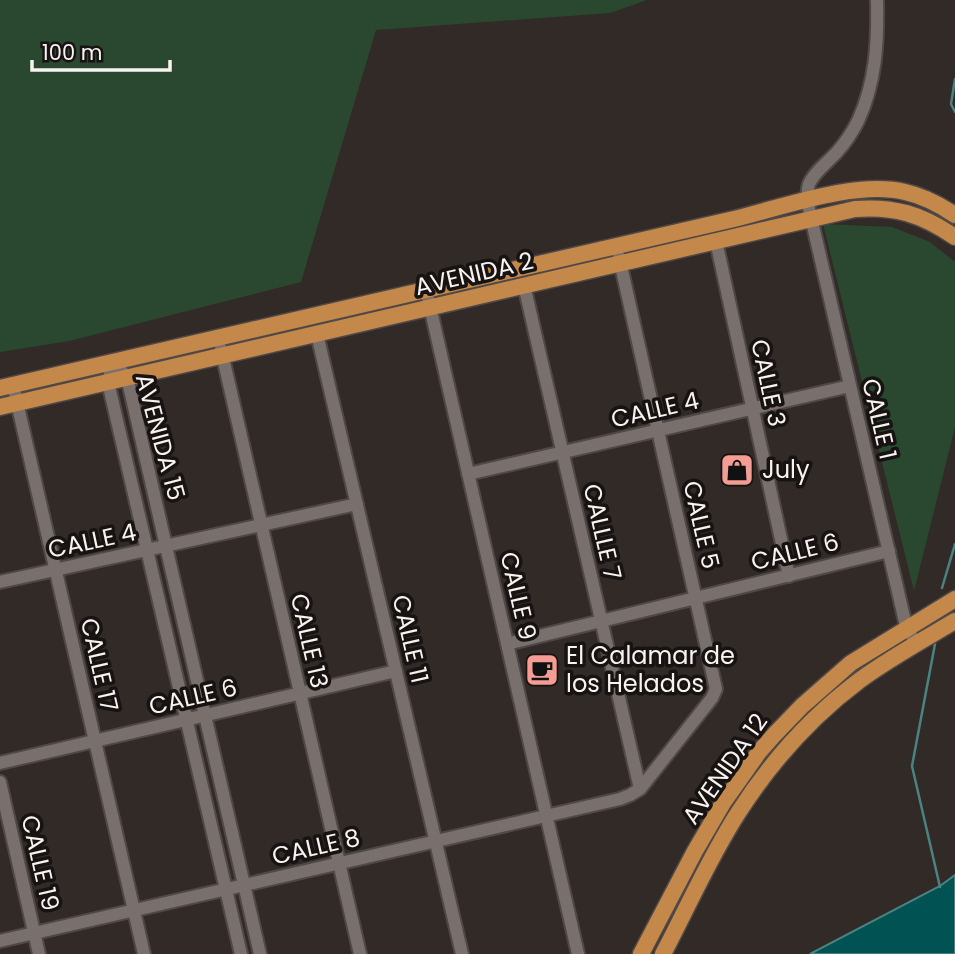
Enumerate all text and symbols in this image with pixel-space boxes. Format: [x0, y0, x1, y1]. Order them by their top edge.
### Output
scale bar [32, 28, 170, 72]
text: 100 m [42, 38, 102, 67]
street label: AVENIDA 2 [411, 244, 536, 303]
street label: CALLE 3 [743, 336, 794, 430]
street label: AVENIDA 15 [128, 370, 193, 504]
street label: CALLE 1 [854, 375, 905, 462]
street label: CALLE 4 [608, 383, 702, 436]
shop icon: July [718, 451, 756, 489]
place label: July [762, 453, 810, 486]
street label: CALLE 5 [675, 478, 728, 572]
street label: CALLLE 7 [575, 481, 630, 583]
street label: CALLE 4 [45, 515, 139, 566]
street label: CALLE 6 [748, 525, 842, 578]
street label: CALLE 9 [492, 549, 545, 643]
street label: CALLE 13 [283, 590, 336, 691]
street label: CALLE 11 [384, 592, 437, 686]
street label: CALLE 17 [73, 615, 126, 715]
place label: El Calamar de los Helados [566, 639, 735, 700]
cafe icon: El Calamar de los Helados [523, 651, 561, 689]
street label: CALLE 6 [146, 670, 240, 723]
street label: AVENIDA 12 [674, 707, 775, 831]
street label: CALLE 19 [14, 812, 67, 914]
street label: CALLE 8 [269, 820, 363, 873]

